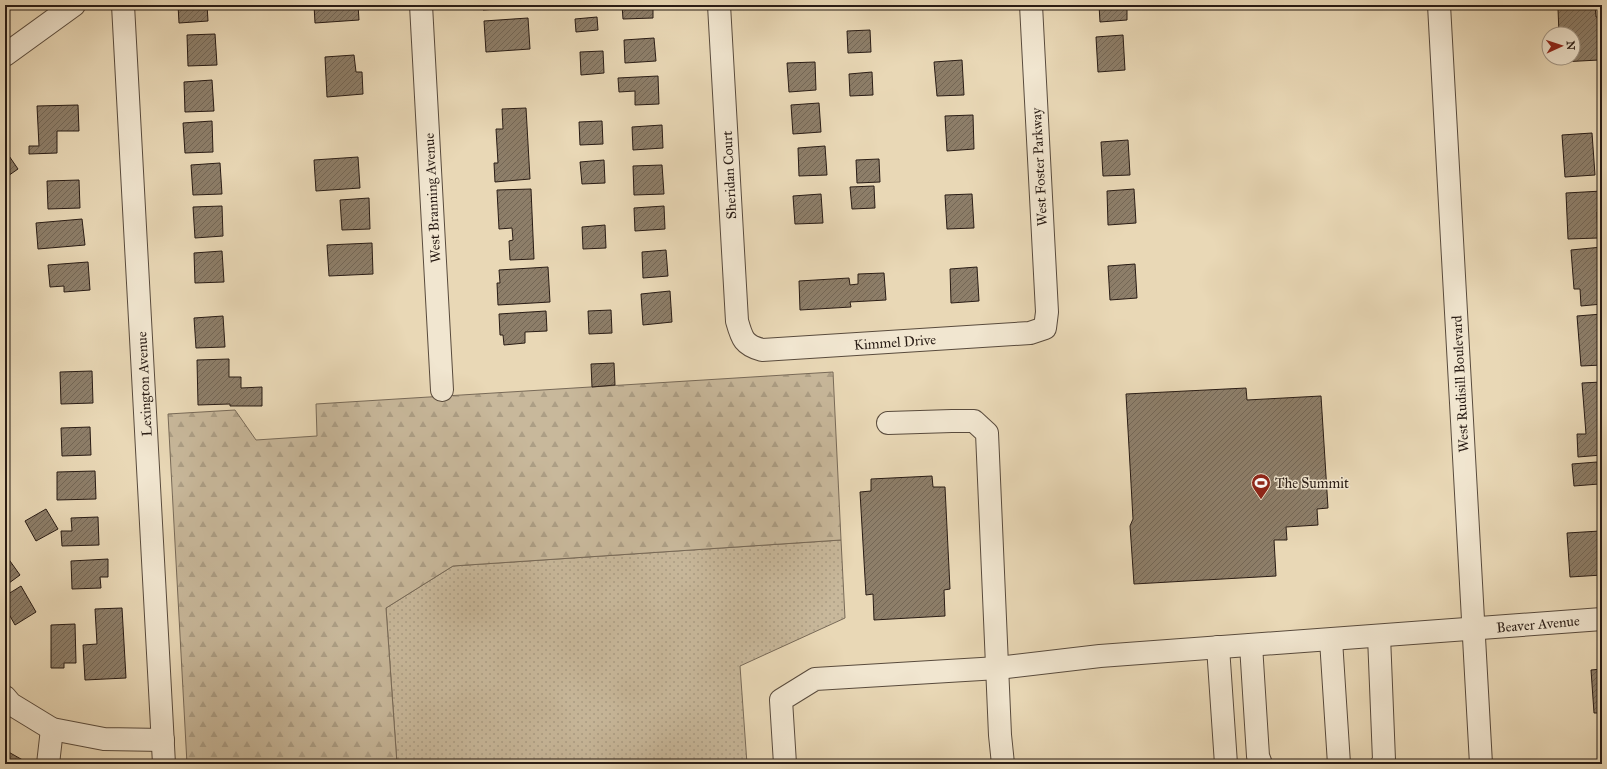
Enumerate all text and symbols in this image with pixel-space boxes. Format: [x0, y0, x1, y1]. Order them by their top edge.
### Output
north arrow [1541, 26, 1581, 66]
text: N [1564, 40, 1577, 51]
street label: West Foster Parkway [1028, 107, 1051, 227]
street label: Sheridan Court [719, 130, 740, 220]
street label: West Branning Avenue [421, 132, 444, 263]
street label: West Rudisill Boulevard [1448, 315, 1473, 453]
street label: Lexington Avenue [133, 331, 156, 437]
street label: Kimmel Drive [853, 331, 937, 354]
sports icon: The Summit [1250, 472, 1272, 500]
place label: The Summit [1275, 475, 1349, 492]
street label: Beaver Avenue [1496, 612, 1581, 637]

